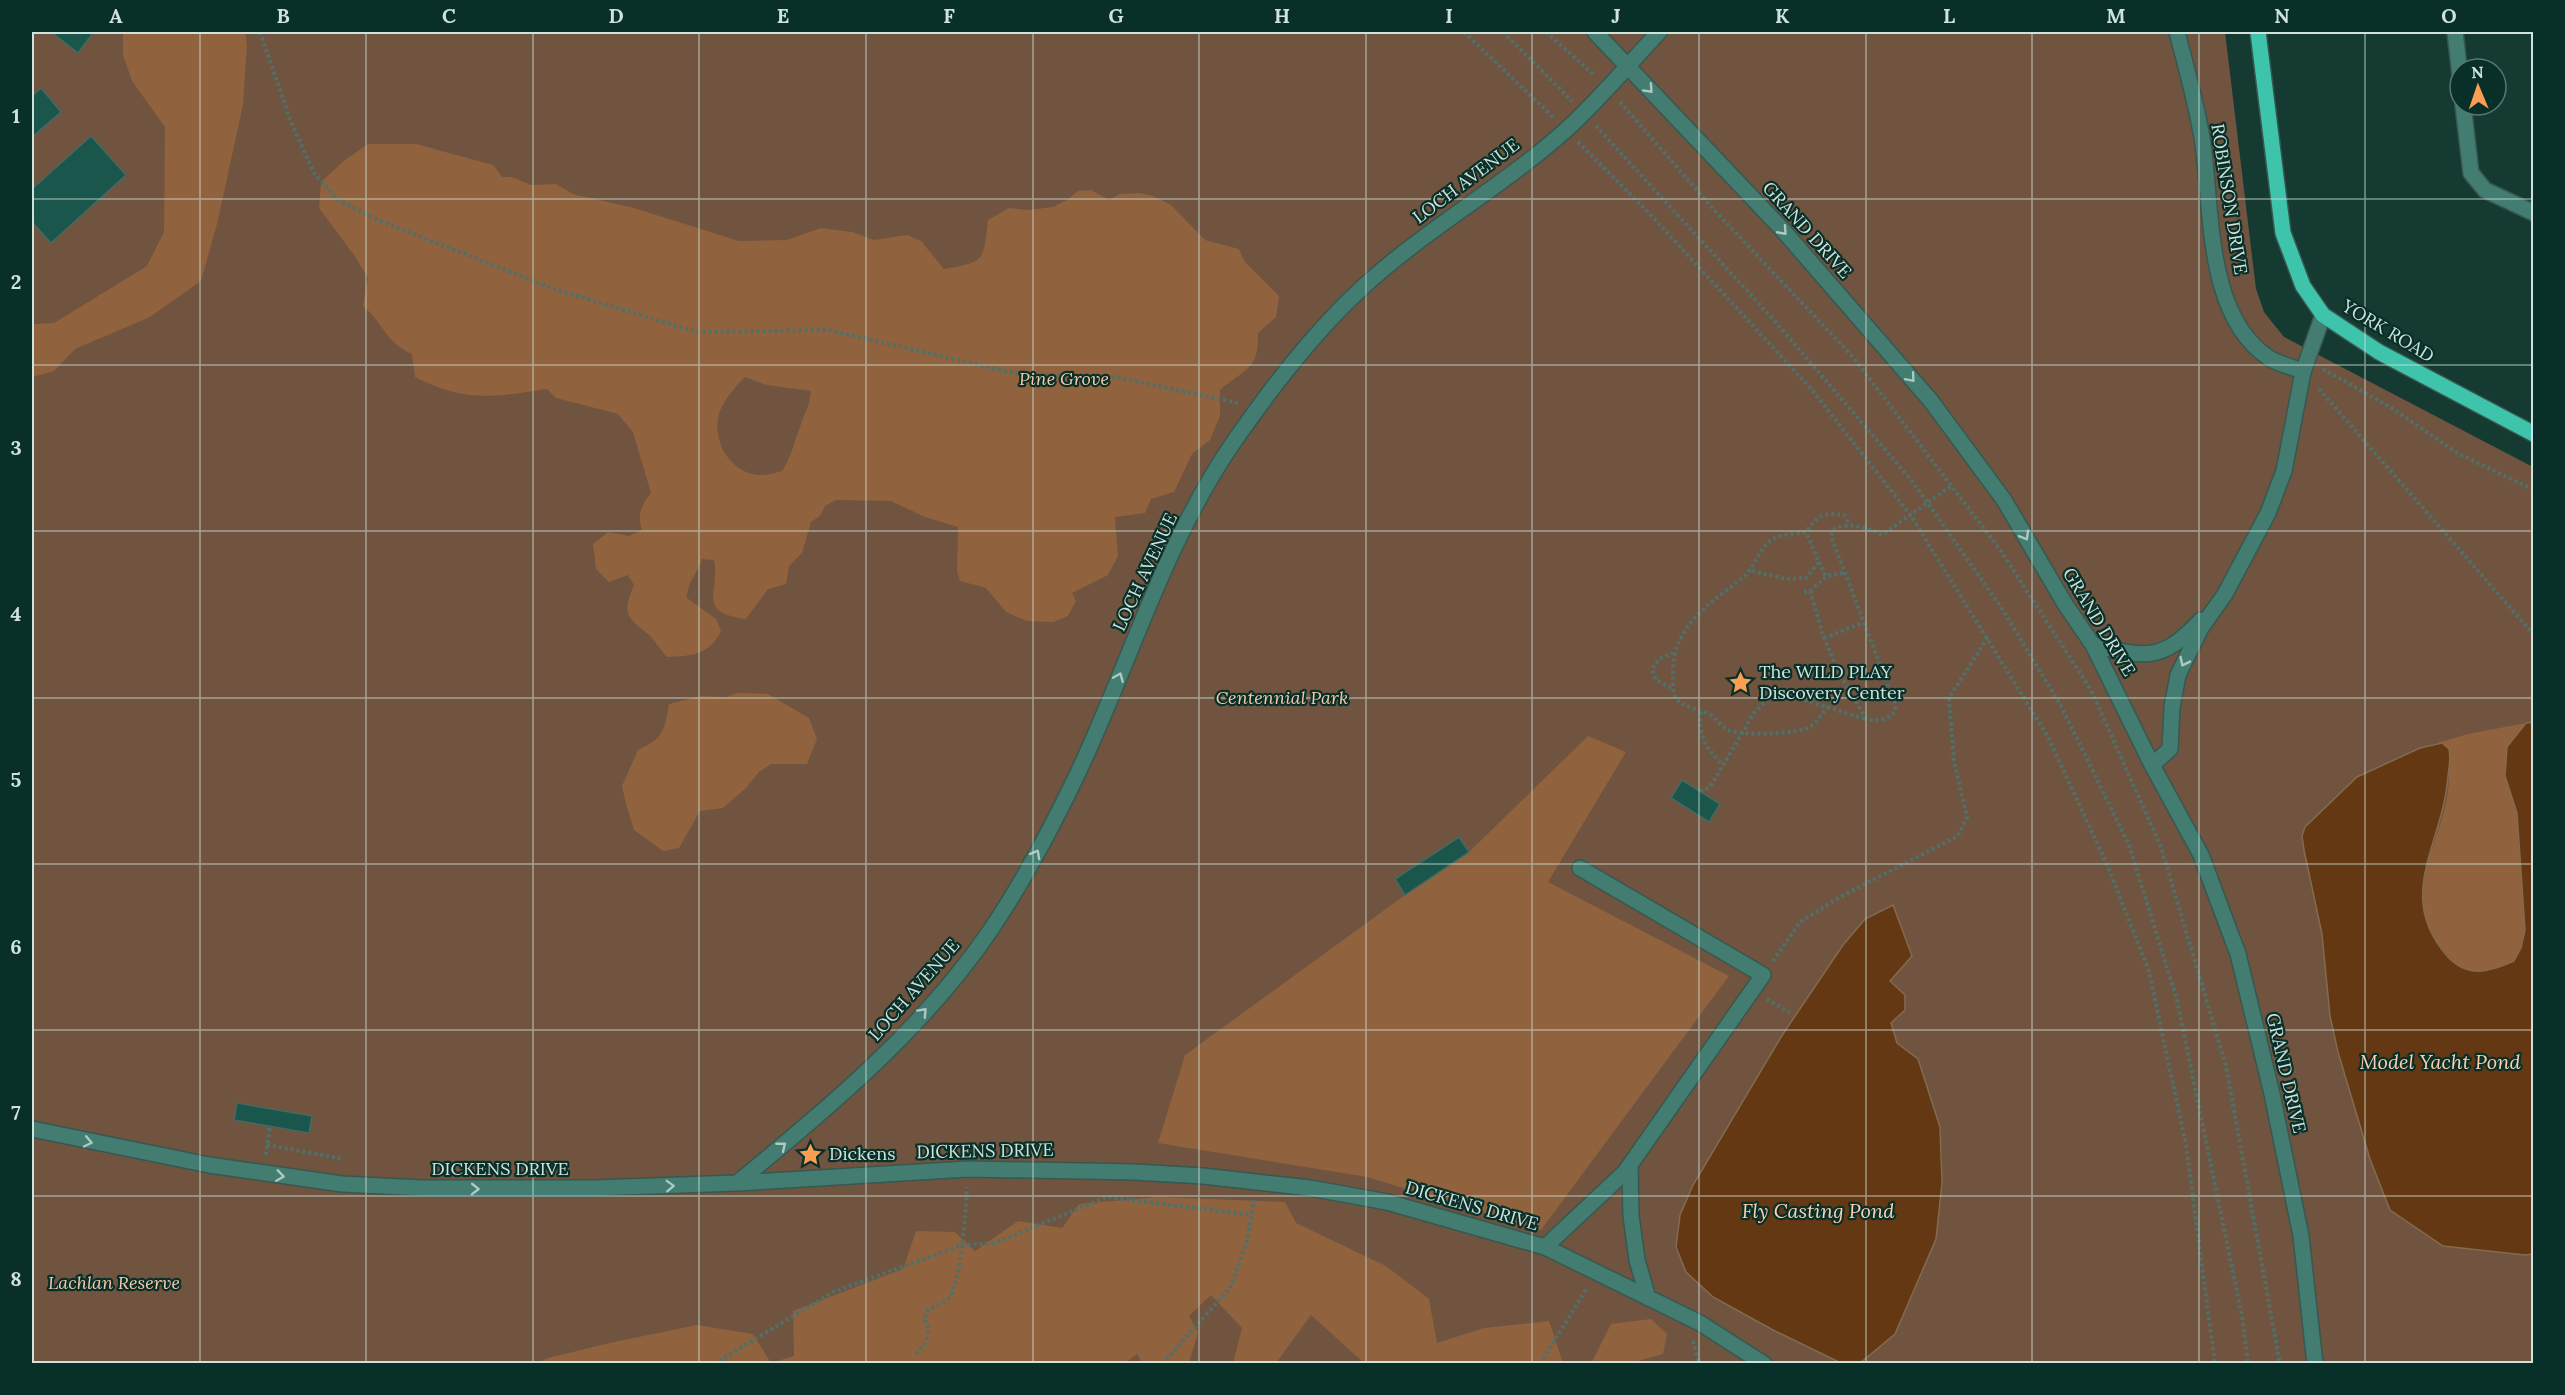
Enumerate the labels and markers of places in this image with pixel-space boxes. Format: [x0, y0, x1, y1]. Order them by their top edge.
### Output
place label: The WILD PLAY Discovery Center [1759, 660, 1905, 704]
place icon: The WILD PLAY Discovery Center [1728, 669, 1754, 695]
place icon: Dickens [798, 1141, 824, 1167]
place label: Dickens [829, 1142, 896, 1165]

